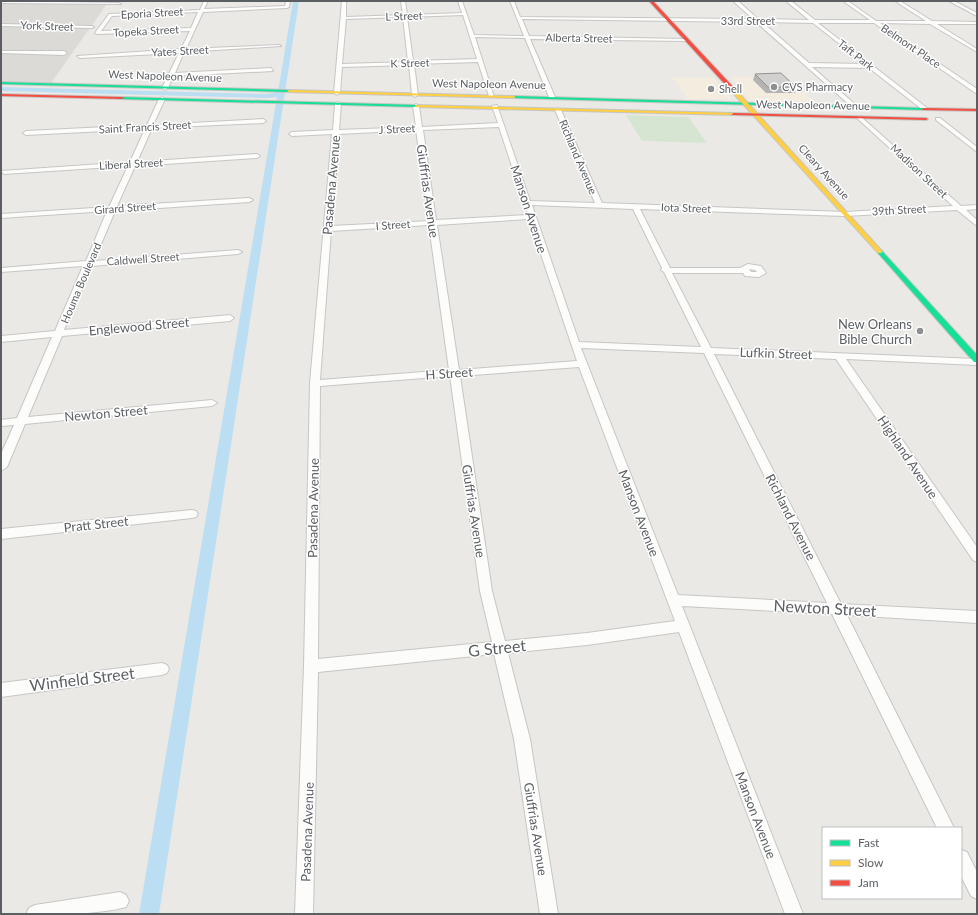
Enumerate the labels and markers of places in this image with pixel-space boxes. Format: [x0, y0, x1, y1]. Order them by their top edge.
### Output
place label: CVS Pharmacy [782, 80, 853, 93]
place label: Shell [719, 82, 742, 95]
marker: CVS Pharmacy [769, 82, 779, 92]
marker: Shell [706, 84, 716, 94]
place label: New Orleans Bible Church [838, 316, 912, 347]
marker: New Orleans Bible Church [915, 326, 925, 336]

